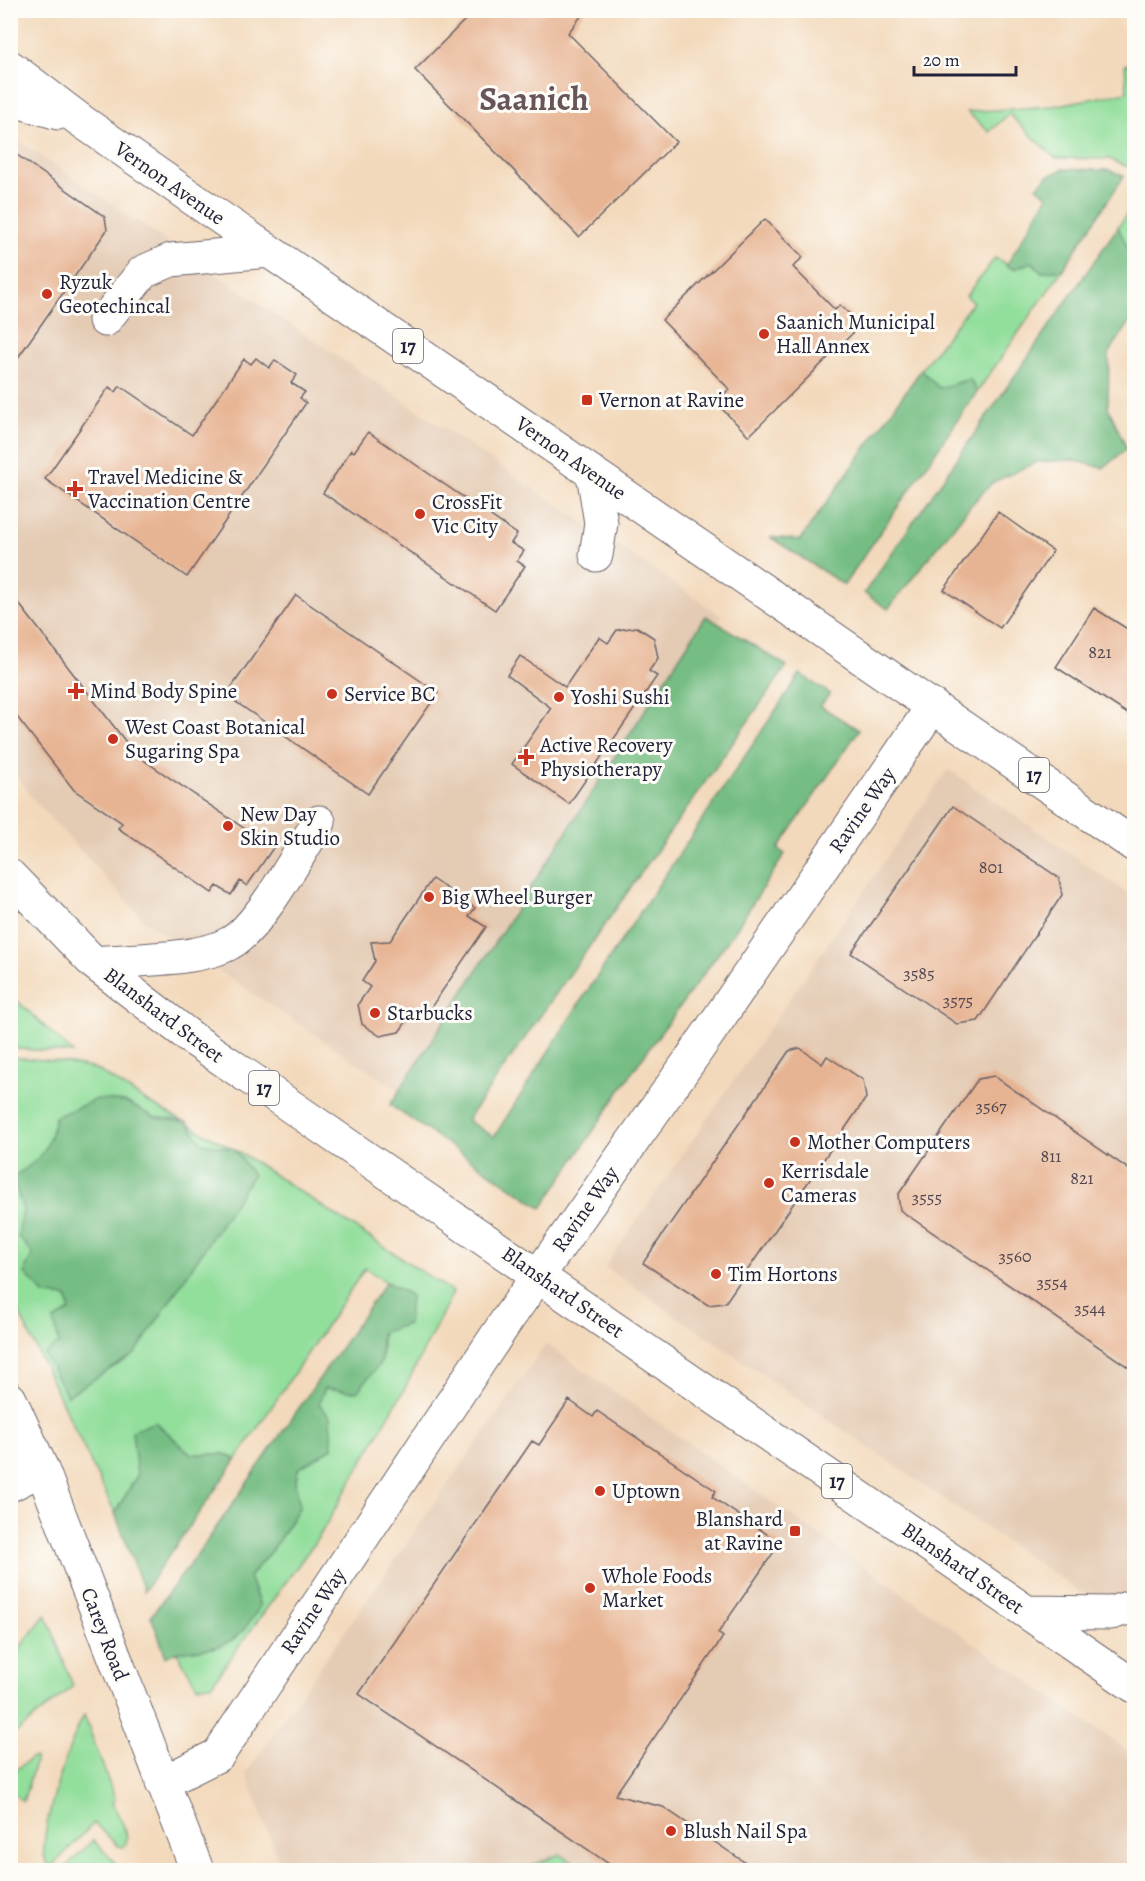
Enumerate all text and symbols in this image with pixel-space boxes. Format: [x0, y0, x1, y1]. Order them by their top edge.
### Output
scale bar [914, 39, 1016, 77]
text: 20 m [923, 48, 960, 72]
district label: Saanich [479, 76, 589, 121]
street label: Vernon Avenue [108, 134, 231, 231]
place label: Ryzuk Geotechincal [59, 268, 170, 320]
marker: Ryzuk Geotechincal [40, 287, 54, 301]
place label: Saanich Municipal Hall Annex [776, 308, 935, 360]
marker: Saanich Municipal Hall Annex [757, 327, 771, 341]
road number: 17 [393, 329, 423, 363]
place label: Vernon at Ravine [598, 386, 744, 414]
marker: Vernon at Ravine [580, 393, 594, 407]
street label: Vernon Avenue [509, 409, 632, 506]
place label: Travel Medicine & Vaccination Centre [87, 463, 250, 515]
marker: Travel Medicine & Vaccination Centre [66, 480, 84, 498]
place label: CrossFit Vic City [431, 488, 503, 540]
marker: CrossFit Vic City [413, 507, 427, 521]
house number: 821 [1088, 640, 1112, 664]
place label: Mind Body Spine [90, 677, 237, 705]
place label: Service BC [344, 680, 436, 708]
marker: Mind Body Spine [67, 682, 85, 700]
place label: Yoshi Sushi [570, 683, 670, 711]
marker: Service BC [325, 687, 339, 701]
marker: Yoshi Sushi [552, 690, 566, 704]
place label: West Coast Botanical Sugaring Spa [124, 713, 305, 765]
place label: Active Recovery Physiotherapy [539, 731, 673, 783]
marker: West Coast Botanical Sugaring Spa [106, 732, 120, 746]
marker: Active Recovery Physiotherapy [517, 748, 535, 766]
road number: 17 [1019, 758, 1049, 792]
street label: Ravine Way [822, 761, 902, 858]
place label: New Day Skin Studio [240, 800, 340, 852]
marker: New Day Skin Studio [221, 819, 235, 833]
house number: 801 [979, 855, 1003, 879]
place label: Big Wheel Burger [441, 883, 593, 911]
marker: Big Wheel Burger [422, 890, 436, 904]
street label: Blanshard Street [98, 961, 230, 1069]
house number: 3585 [903, 961, 935, 985]
house number: 3575 [943, 988, 973, 1012]
place label: Starbucks [387, 999, 473, 1027]
marker: Starbucks [368, 1006, 382, 1020]
road number: 17 [249, 1071, 279, 1105]
house number: 3567 [975, 1094, 1007, 1118]
place label: Mother Computers [807, 1128, 971, 1156]
marker: Mother Computers [788, 1135, 802, 1149]
house number: 811 [1040, 1144, 1062, 1168]
place label: Kerrisdale Cameras [781, 1157, 869, 1209]
street label: Ravine Way [545, 1160, 625, 1257]
house number: 821 [1070, 1166, 1094, 1190]
marker: Kerrisdale Cameras [762, 1176, 776, 1190]
house number: 3555 [912, 1185, 942, 1209]
street label: Blanshard Street [496, 1239, 630, 1345]
house number: 3560 [998, 1244, 1032, 1268]
place label: Tim Hortons [728, 1260, 838, 1288]
marker: Tim Hortons [709, 1267, 723, 1281]
house number: 3554 [1036, 1270, 1068, 1294]
house number: 3544 [1074, 1296, 1106, 1320]
road number: 17 [822, 1464, 852, 1498]
place label: Uptown [612, 1477, 680, 1505]
marker: Uptown [593, 1484, 607, 1498]
place label: Blanshard at Ravine [695, 1505, 784, 1557]
street label: Blanshard Street [896, 1515, 1030, 1621]
marker: Blanshard at Ravine [788, 1524, 802, 1538]
street label: Ravine Way [274, 1562, 353, 1660]
place label: Whole Foods Market [601, 1562, 712, 1614]
marker: Whole Foods Market [583, 1581, 597, 1595]
street label: Carey Road [74, 1584, 136, 1685]
place label: Blush Nail Spa [683, 1817, 808, 1845]
marker: Blush Nail Spa [664, 1824, 678, 1838]

